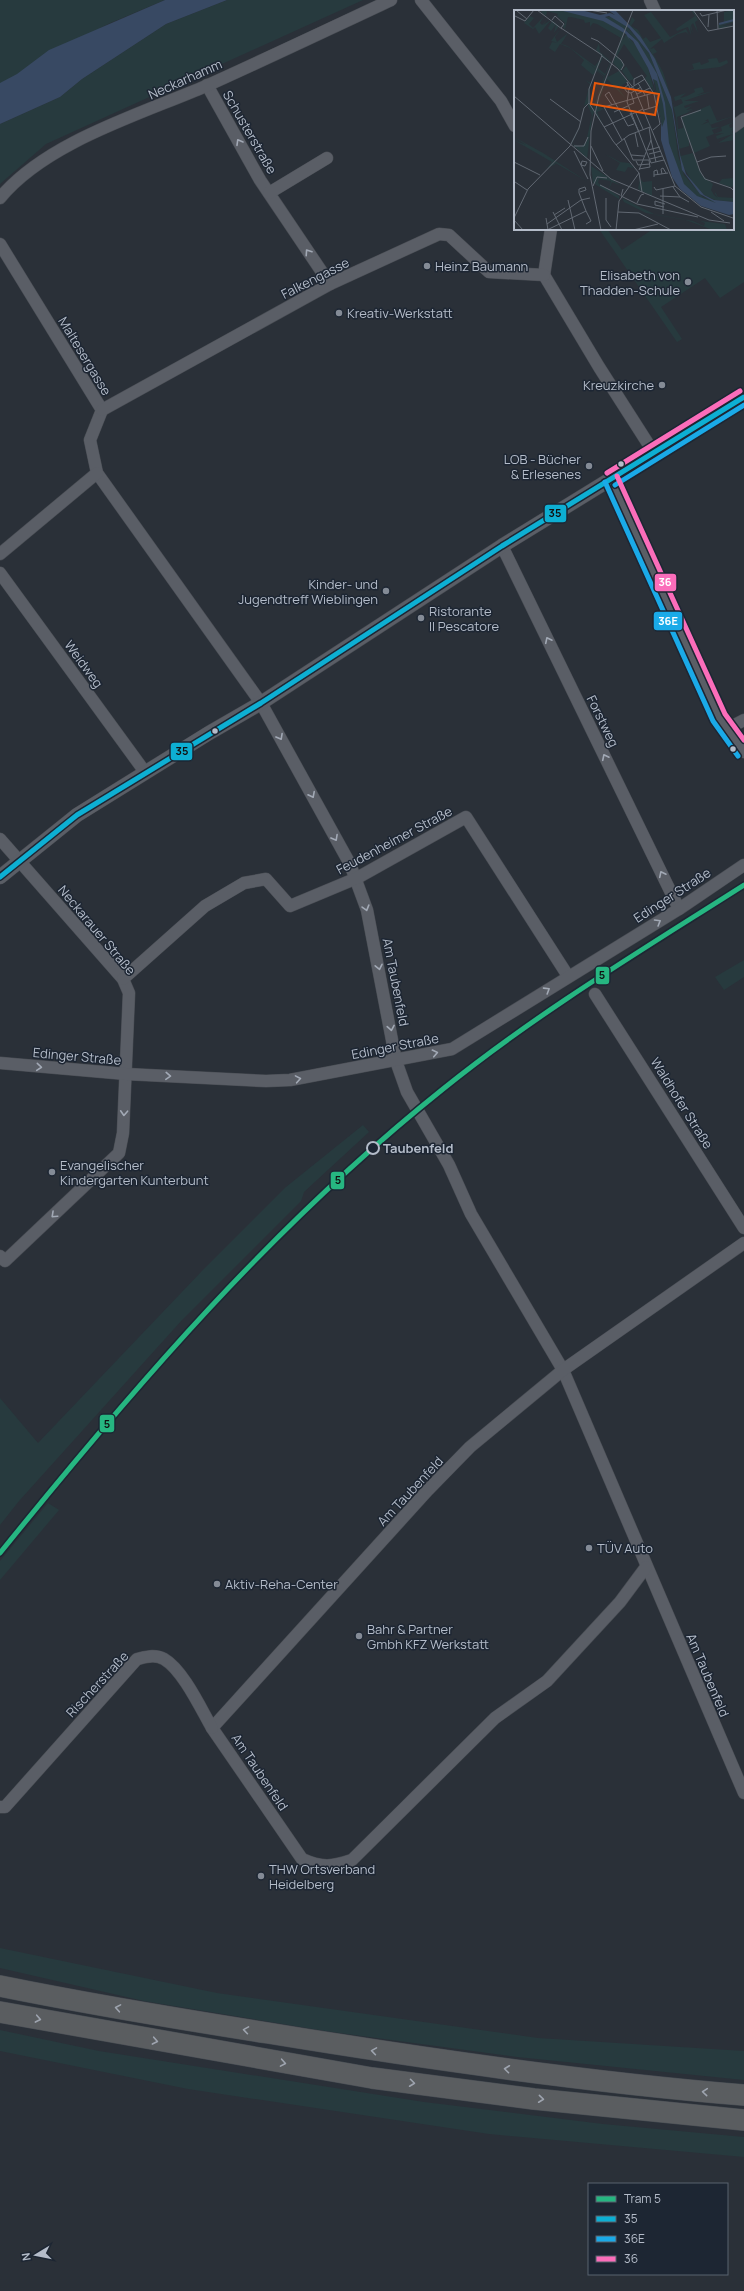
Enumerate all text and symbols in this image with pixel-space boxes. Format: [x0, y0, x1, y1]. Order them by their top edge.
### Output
inset map [514, 10, 734, 230]
street label: Neckarhamm [145, 55, 225, 103]
street label: Schusterstraße [219, 87, 281, 177]
one-way arrow [236, 139, 243, 146]
one-way arrow [306, 249, 313, 256]
street label: Falkengasse [278, 253, 352, 303]
place label: Heinz Baumann [435, 257, 528, 275]
marker: Heinz Baumann [422, 261, 432, 271]
place label: Elisabeth von Thadden-Schule [580, 266, 680, 299]
marker: Elisabeth von Thadden-Schule [683, 277, 693, 287]
place label: Kreativ-Werkstatt [347, 304, 453, 322]
marker: Kreativ-Werkstatt [334, 308, 344, 318]
street label: Maltesergasse [54, 313, 116, 399]
place label: Kreuzkirche [583, 376, 654, 394]
marker: Kreuzkirche [657, 380, 667, 390]
place label: LOB - Bücher & Erlesenes [504, 450, 581, 483]
unlabelled marker [616, 459, 626, 469]
marker: LOB - Bücher & Erlesenes [584, 461, 594, 471]
line badge: 35 [544, 504, 567, 523]
text: 35 [549, 505, 561, 520]
line badge: 36 [654, 573, 677, 592]
text: 36 [658, 574, 672, 589]
place label: Kinder- und Jugendtreff Wieblingen [238, 575, 378, 608]
marker: Kinder- und Jugendtreff Wieblingen [381, 586, 391, 596]
place label: Ristorante Il Pescatore [429, 602, 499, 635]
line badge: 36E [653, 611, 683, 631]
marker: Ristorante Il Pescatore [416, 613, 426, 623]
text: 36E [658, 613, 678, 628]
street label: Weidweg [61, 637, 107, 691]
one-way arrow [545, 637, 553, 645]
street label: Forstweg [583, 692, 623, 750]
unlabelled marker [210, 726, 220, 736]
one-way arrow [276, 733, 283, 740]
line badge: 35 [170, 742, 193, 761]
text: 35 [176, 743, 188, 758]
unlabelled marker [728, 744, 738, 754]
one-way arrow [602, 754, 610, 762]
one-way arrow [307, 791, 315, 798]
street label: Feudenheimer Straße [333, 802, 456, 878]
one-way arrow [331, 834, 338, 841]
street label: Edinger Straße [630, 863, 714, 927]
one-way arrow [659, 871, 667, 879]
street label: Neckarauer Straße [54, 881, 140, 979]
one-way arrow [361, 904, 370, 911]
one-way arrow [654, 919, 661, 927]
street label: Am Taubenfeld [379, 937, 413, 1027]
one-way arrow [375, 964, 383, 970]
line badge: 5 [595, 966, 610, 985]
text: 5 [599, 967, 605, 982]
one-way arrow [543, 987, 550, 994]
one-way arrow [386, 1025, 395, 1032]
street label: Edinger Straße [350, 1029, 441, 1063]
street label: Edinger Straße [32, 1043, 122, 1069]
one-way arrow [431, 1050, 438, 1058]
street label: Waldhofer Straße [647, 1054, 718, 1152]
one-way arrow [36, 1062, 42, 1071]
one-way arrow [165, 1072, 171, 1081]
one-way arrow [295, 1075, 301, 1083]
one-way arrow [119, 1110, 128, 1116]
place label: Taubenfeld [383, 1139, 454, 1157]
marker: Taubenfeld [366, 1141, 380, 1155]
place label: Evangelischer Kindergarten Kunterbunt [60, 1156, 209, 1189]
marker: Evangelischer Kindergarten Kunterbunt [47, 1167, 57, 1177]
line badge: 5 [330, 1171, 345, 1190]
text: 5 [335, 1172, 341, 1187]
one-way arrow [51, 1210, 59, 1218]
line badge: 5 [99, 1414, 115, 1433]
text: 5 [104, 1416, 110, 1431]
street label: Am Taubenfeld [373, 1452, 447, 1530]
place label: TÜV Auto [597, 1539, 653, 1557]
marker: TÜV Auto [584, 1543, 594, 1553]
place label: Aktiv-Reha-Center [225, 1575, 338, 1593]
marker: Aktiv-Reha-Center [212, 1579, 222, 1589]
place label: Bahr & Partner Gmbh KFZ Werkstatt [367, 1620, 489, 1653]
street label: Am Taubenfeld [682, 1630, 734, 1720]
marker: Bahr & Partner Gmbh KFZ Werkstatt [354, 1631, 364, 1641]
street label: Rischerstraße [62, 1647, 133, 1721]
street label: Am Taubenfeld [228, 1730, 292, 1814]
place label: THW Ortsverband Heidelberg [269, 1860, 375, 1893]
marker: THW Ortsverband Heidelberg [256, 1871, 266, 1881]
one-way arrow [115, 2004, 121, 2012]
one-way arrow [35, 2014, 41, 2023]
one-way arrow [243, 2026, 249, 2035]
one-way arrow [152, 2036, 158, 2044]
one-way arrow [371, 2047, 377, 2056]
one-way arrow [280, 2058, 286, 2067]
one-way arrow [504, 2065, 510, 2074]
one-way arrow [409, 2078, 415, 2087]
one-way arrow [702, 2087, 708, 2096]
one-way arrow [538, 2095, 544, 2104]
legend [588, 2183, 728, 2275]
text: Tram 5 [624, 2190, 661, 2207]
text: 35 [624, 2210, 638, 2227]
text: 36E [624, 2230, 645, 2247]
north arrow [16, 2235, 56, 2275]
text: 36 [624, 2250, 638, 2267]
text: N [18, 2252, 34, 2262]

